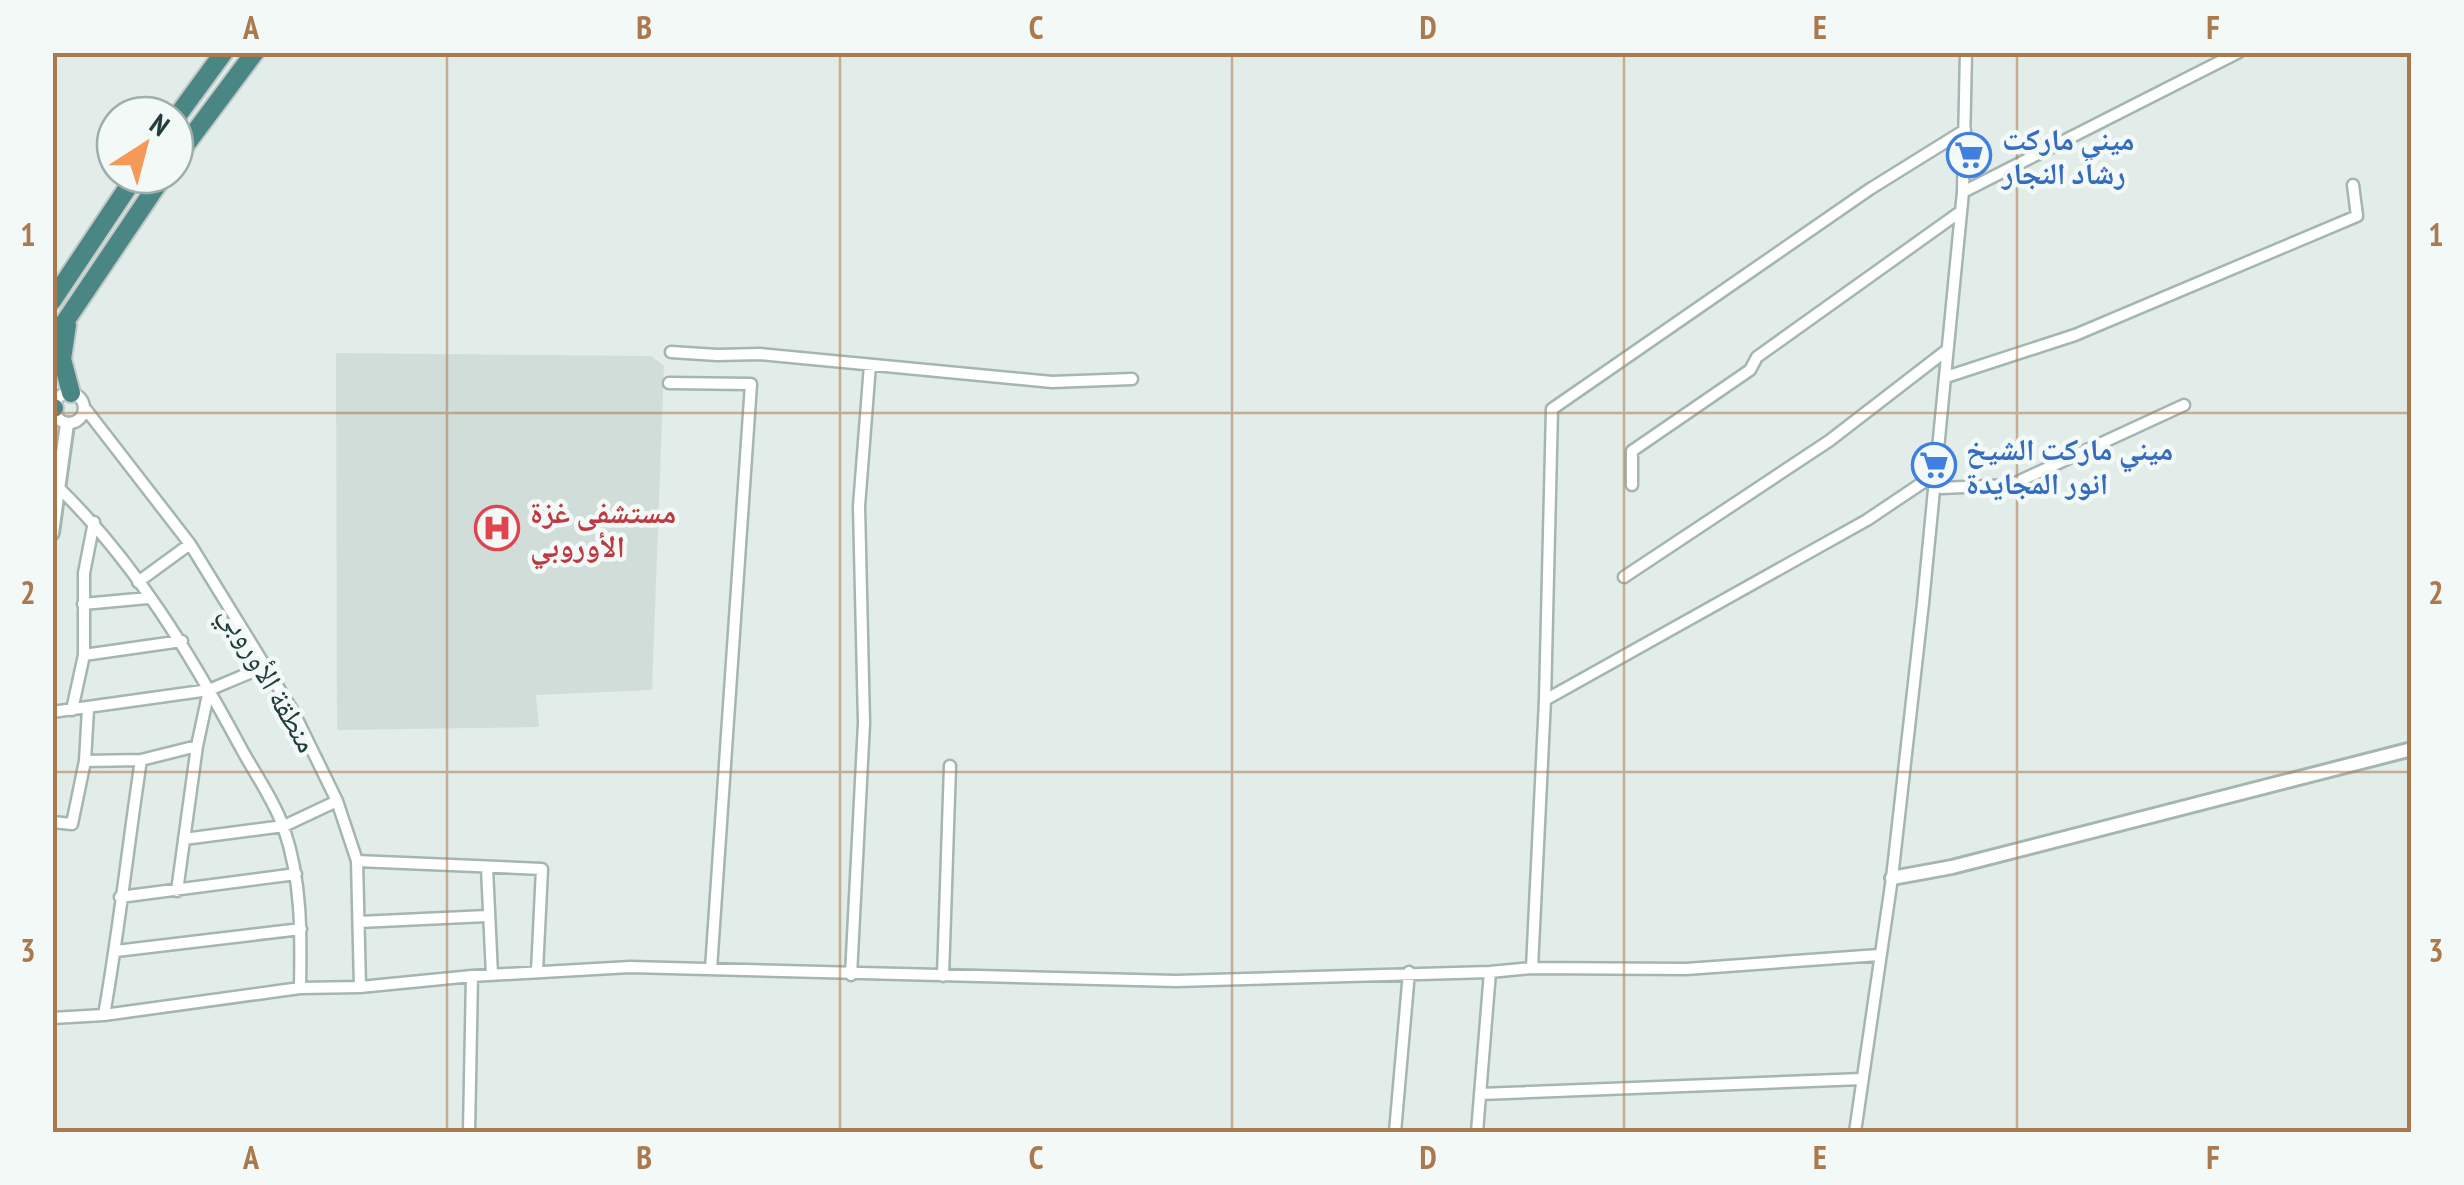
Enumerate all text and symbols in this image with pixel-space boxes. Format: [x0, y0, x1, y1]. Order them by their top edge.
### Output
text: A [242, 6, 260, 48]
text: B [636, 6, 652, 48]
text: C [1029, 6, 1044, 48]
text: D [1419, 6, 1437, 48]
text: E [1813, 6, 1827, 48]
text: F [2206, 6, 2220, 48]
north arrow [95, 95, 195, 195]
text: N [143, 105, 177, 144]
place label: ميني ماركت رشاد النجار [2000, 119, 2135, 192]
supermarket icon: ميني ماركت رشاد النجار [1946, 132, 1992, 178]
text: 1 [20, 213, 36, 255]
text: 1 [2428, 213, 2444, 255]
place label: ميني ماركت الشيخ انور المجايدة [1966, 429, 2173, 502]
supermarket icon: ميني ماركت الشيخ انور المجايدة [1911, 442, 1957, 488]
place label: مستشفى غزة الأوروبي [530, 492, 676, 570]
hospital icon: مستشفى غزة الأوروبي [474, 505, 520, 551]
text: 2 [20, 571, 36, 613]
text: 2 [2428, 571, 2444, 613]
street label: منطقة الأوروبي [207, 597, 328, 762]
text: 3 [20, 929, 36, 971]
text: 3 [2428, 929, 2444, 971]
text: A [242, 1136, 260, 1178]
text: B [636, 1136, 652, 1178]
text: C [1029, 1136, 1044, 1178]
text: D [1419, 1136, 1437, 1178]
text: E [1813, 1136, 1827, 1178]
text: F [2206, 1136, 2220, 1178]

